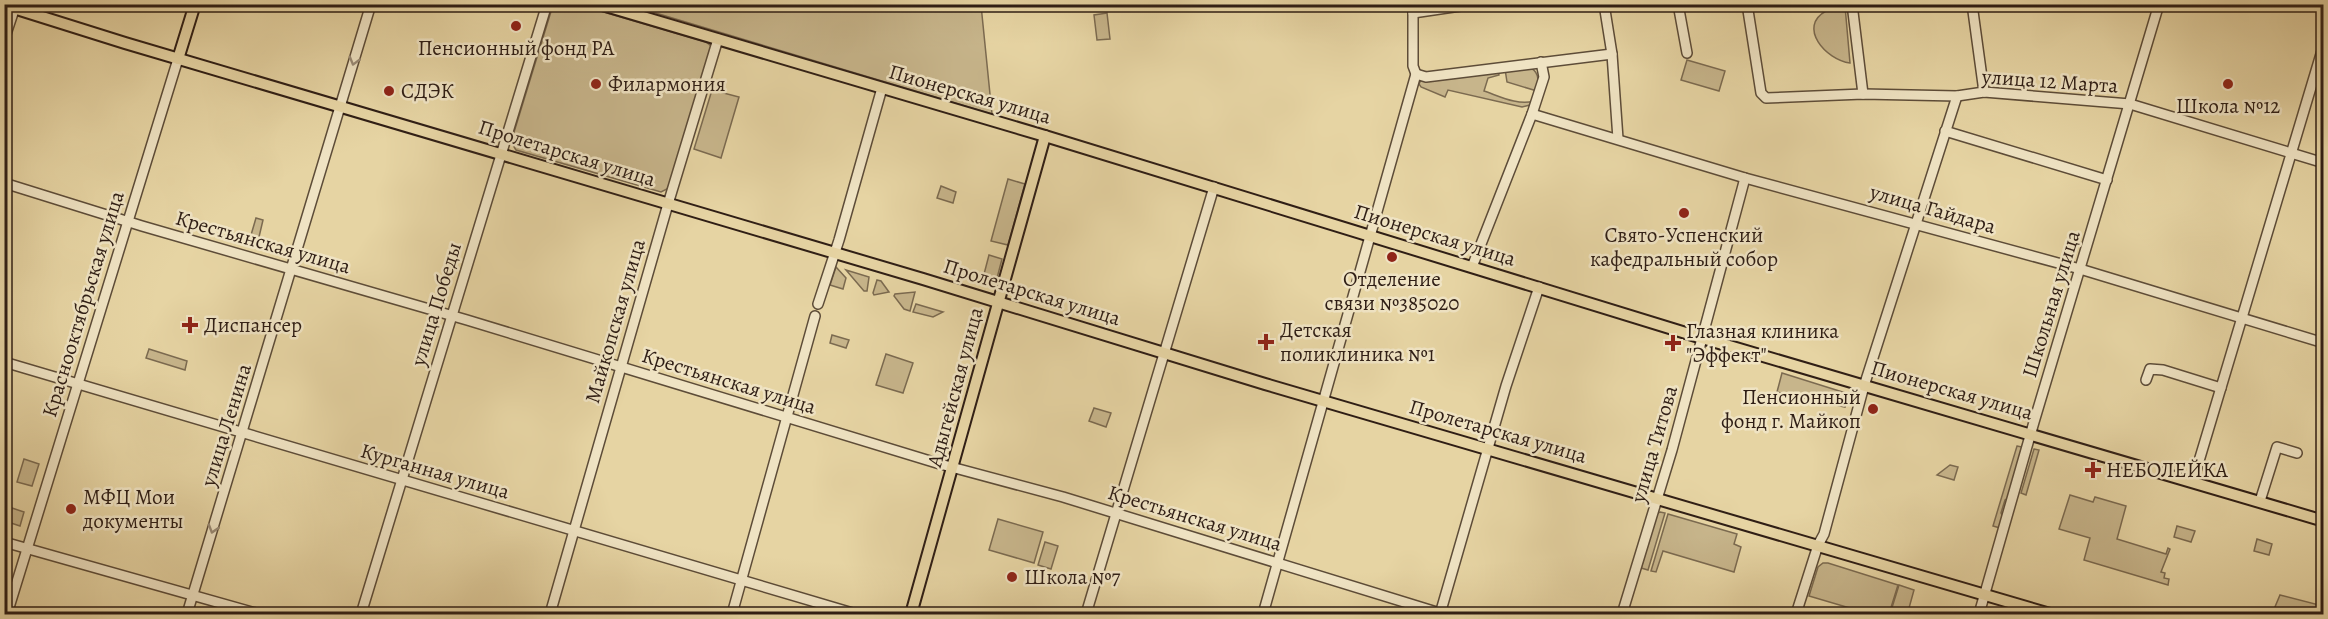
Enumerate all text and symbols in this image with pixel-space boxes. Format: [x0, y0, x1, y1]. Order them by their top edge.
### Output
marker: Пенсионный фонд РА [509, 19, 523, 33]
place label: Пенсионный фонд РА [418, 34, 615, 62]
one-way arrow [349, 55, 361, 66]
street label: Пионерская улица [886, 57, 1055, 131]
street label: улица 12 Марта [1980, 62, 2119, 100]
place label: Филармония [608, 70, 726, 98]
place label: СДЭК [401, 77, 455, 105]
marker: Филармония [589, 77, 603, 91]
marker: Школа №12 [2221, 77, 2235, 91]
marker: СДЭК [382, 84, 396, 98]
place label: Школа №12 [2176, 92, 2280, 120]
street label: Пролетарская улица [475, 113, 659, 193]
street label: улица Гайдара [1866, 177, 1999, 240]
street label: Краснооктябрьская улица [35, 187, 131, 420]
street label: Пионерская улица [1351, 197, 1520, 273]
street label: Крестьянская улица [172, 204, 354, 280]
marker: Свято-Успенский кафедральный собор [1677, 206, 1691, 220]
place label: Свято-Успенский кафедральный собор [1590, 221, 1778, 273]
street label: Школьная улица [2015, 227, 2087, 381]
street label: Майкопская улица [578, 235, 652, 406]
street label: улица Победы [404, 239, 468, 370]
marker: Отделение связи №385020 [1385, 250, 1399, 264]
street label: Пролетарская улица [940, 252, 1124, 332]
place label: Отделение связи №385020 [1325, 265, 1460, 317]
street label: Адыгейская улица [920, 304, 990, 471]
place label: Диспансер [204, 311, 302, 339]
marker: Диспансер [181, 316, 199, 334]
place label: Детская поликлиника №1 [1280, 316, 1435, 368]
place label: Глазная клиника "Эффект" [1686, 317, 1839, 369]
marker: Детская поликлиника №1 [1257, 333, 1275, 351]
marker: Глазная клиника "Эффект" [1664, 334, 1682, 352]
street label: Крестьянская улица [638, 341, 820, 421]
street label: Пионерская улица [1868, 353, 2037, 427]
street label: улица Ленина [194, 360, 258, 491]
street label: улица Титова [1624, 382, 1684, 507]
place label: Пенсионный фонд г. Майкоп [1721, 383, 1861, 435]
street label: Пролетарская улица [1406, 392, 1591, 470]
marker: Пенсионный фонд г. Майкоп [1866, 402, 1880, 416]
street label: Курганная улица [357, 436, 513, 506]
place label: НЕБОЛЕЙКА [2106, 456, 2229, 484]
marker: НЕБОЛЕЙКА [2084, 461, 2102, 479]
street label: Крестьянская улица [1104, 478, 1286, 558]
place label: МФЦ Мои документы [82, 483, 184, 535]
marker: МФЦ Мои документы [64, 502, 78, 516]
one-way arrow [208, 523, 220, 534]
place label: Школа №7 [1024, 563, 1121, 591]
marker: Школа №7 [1005, 570, 1019, 584]

